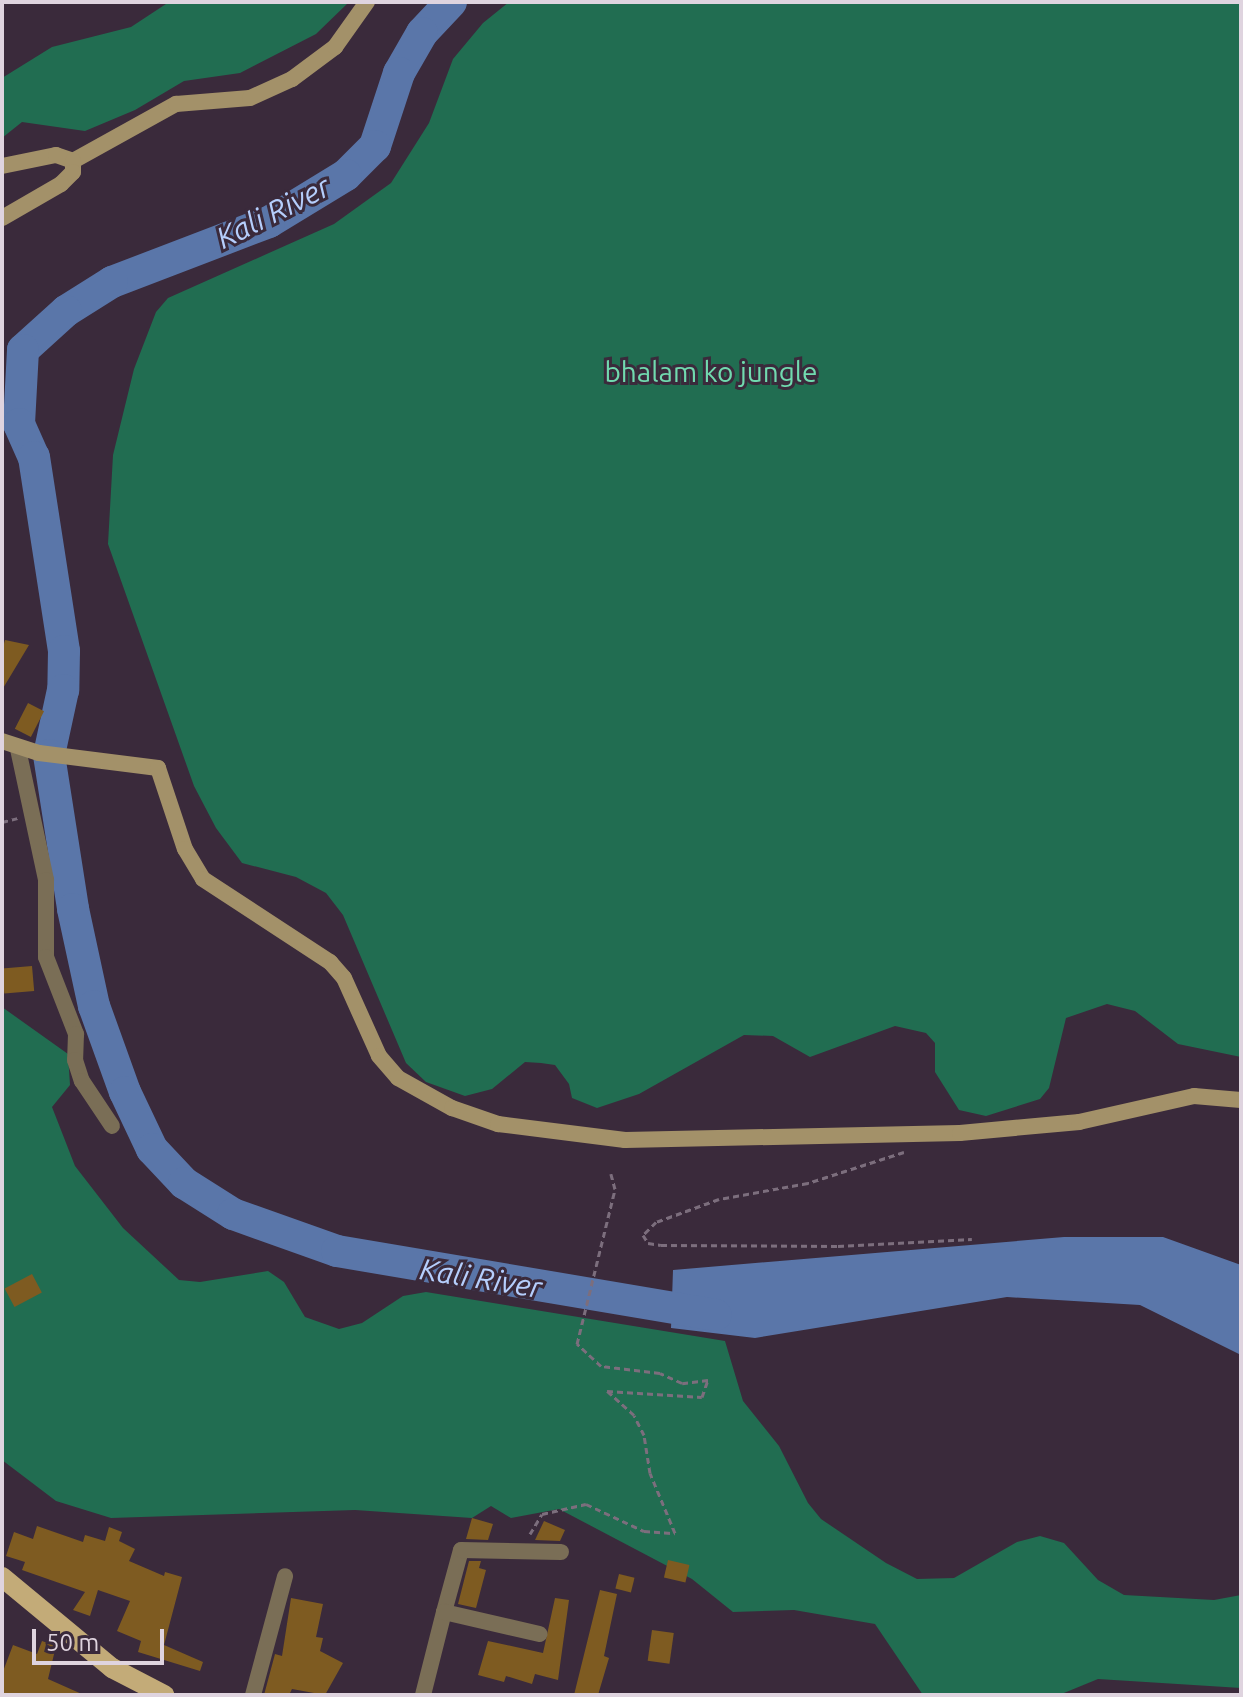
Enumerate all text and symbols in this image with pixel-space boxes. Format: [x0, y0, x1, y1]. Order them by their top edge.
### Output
water label: Kali River [210, 168, 336, 256]
park label: bhalam ko jungle [604, 355, 818, 389]
water label: Kali River [417, 1251, 545, 1305]
scale bar [36, 1613, 168, 1663]
text: 50 m [46, 1629, 99, 1656]

